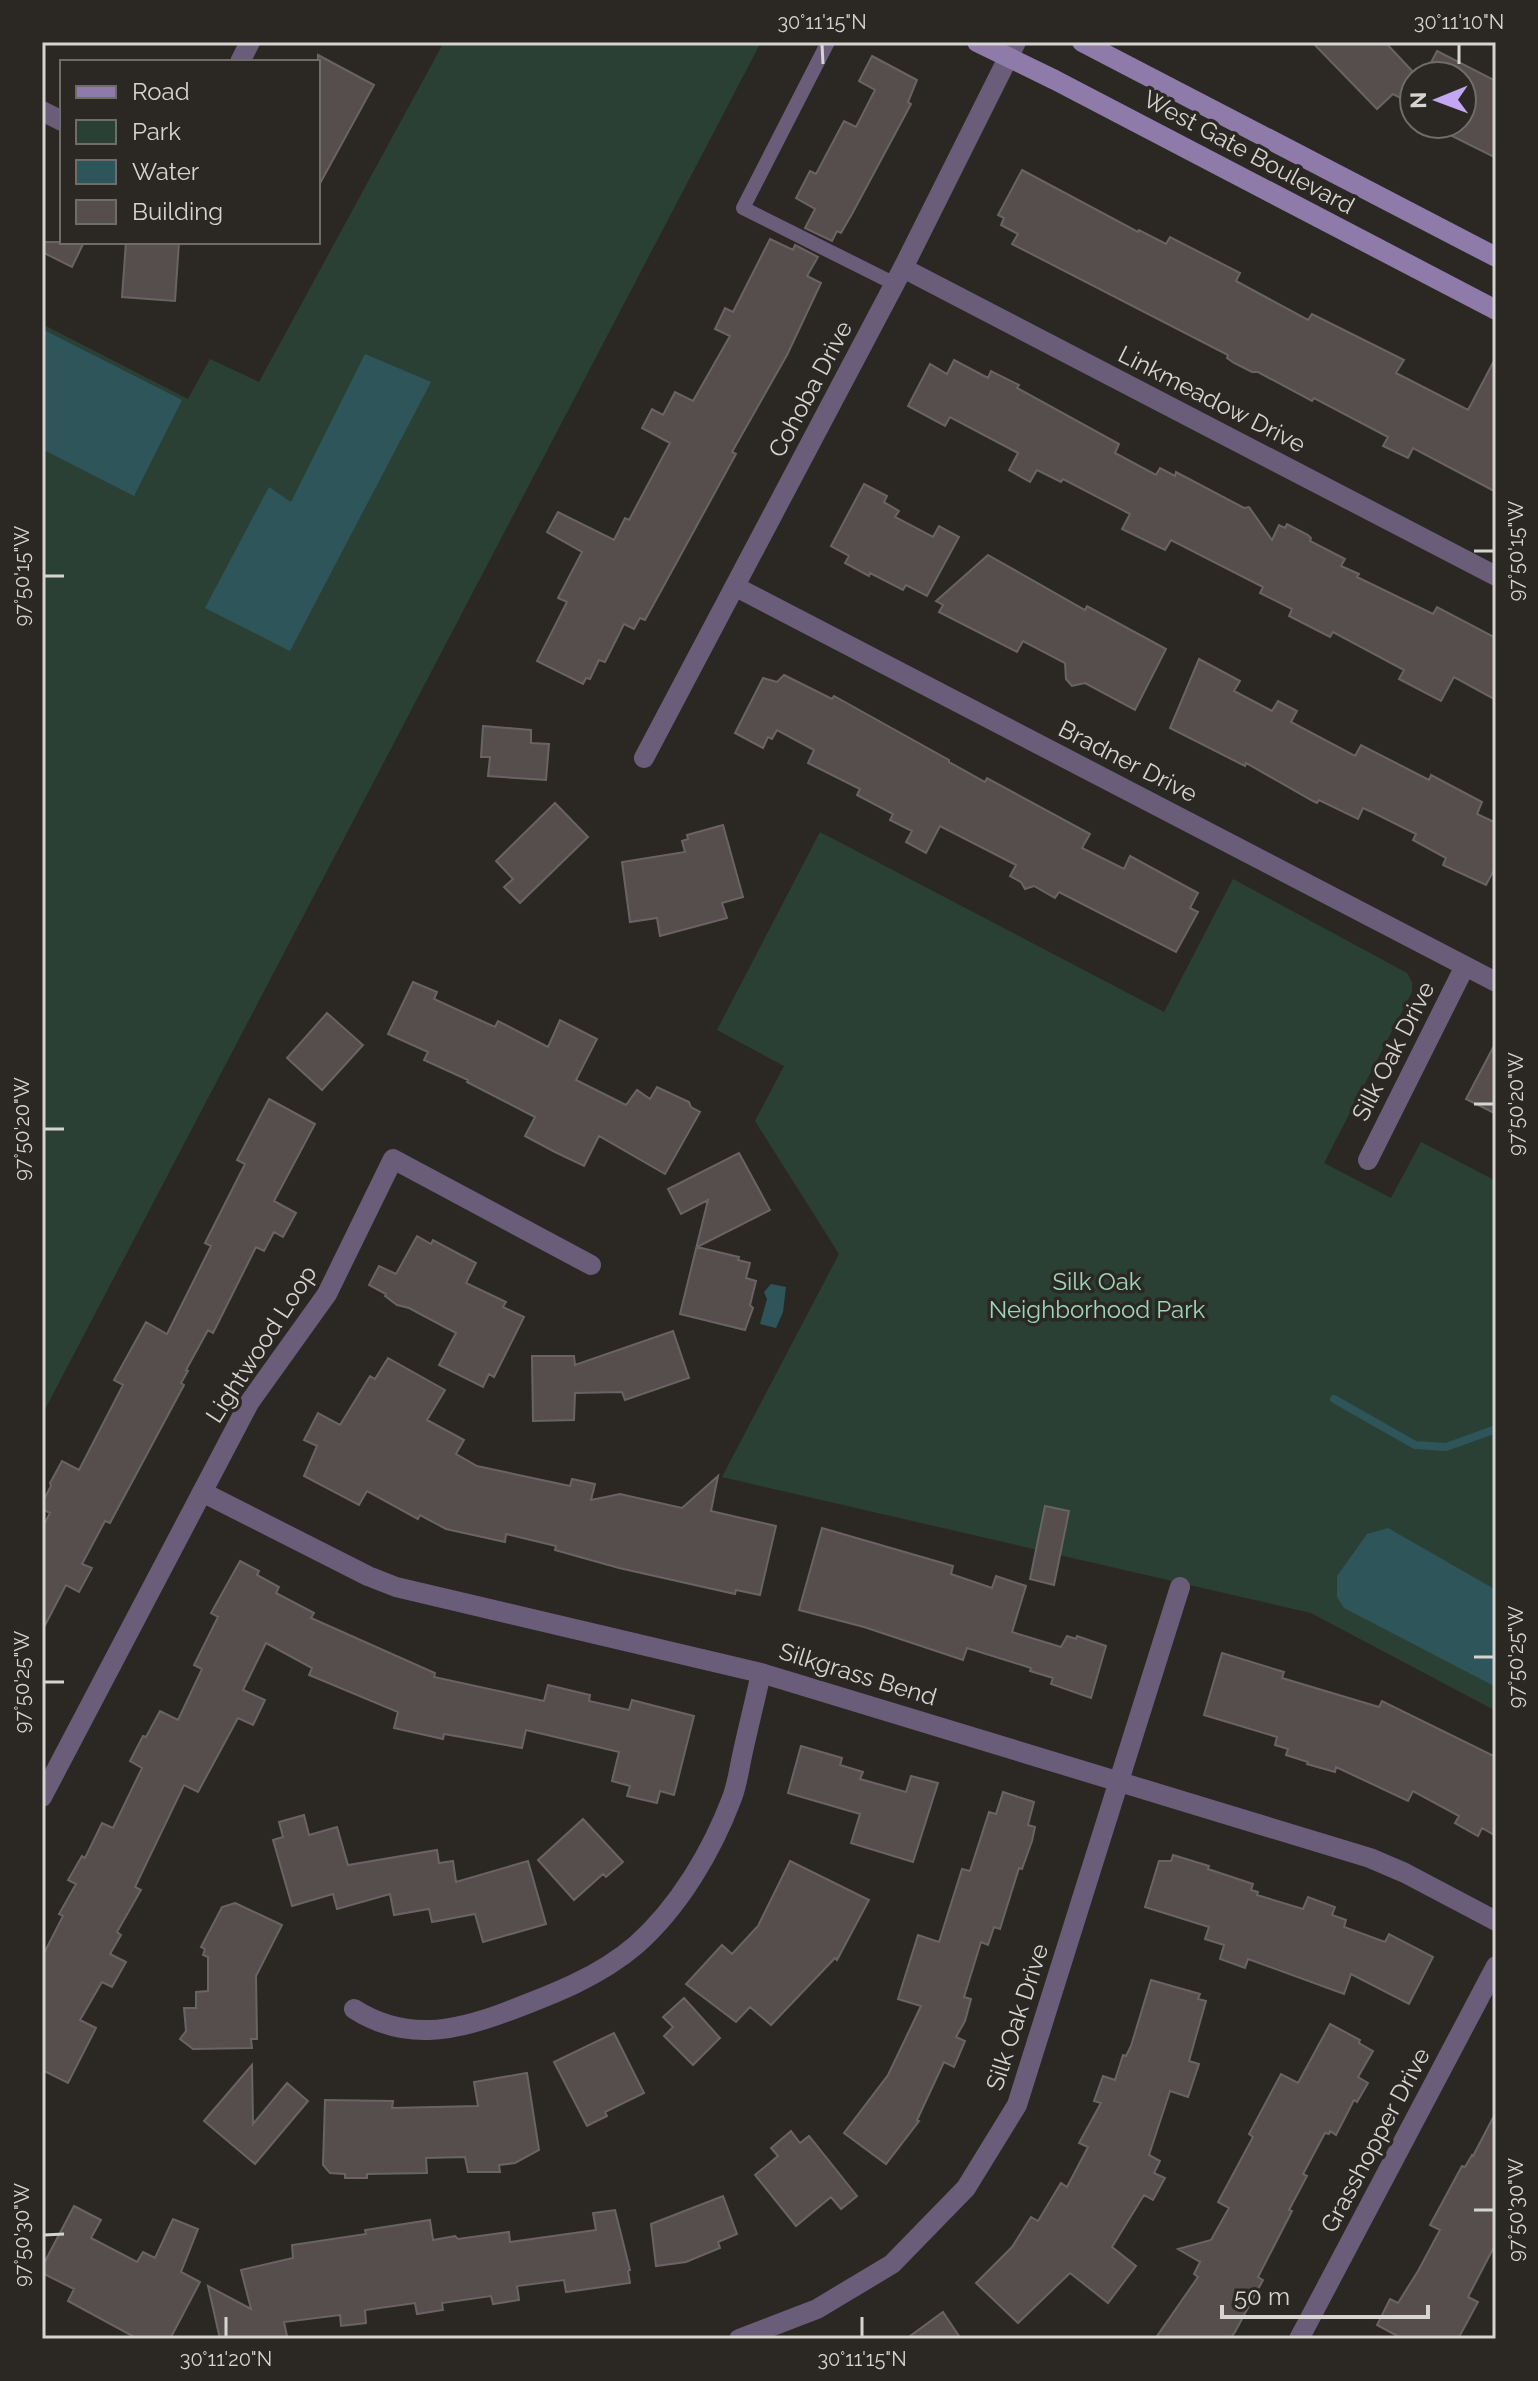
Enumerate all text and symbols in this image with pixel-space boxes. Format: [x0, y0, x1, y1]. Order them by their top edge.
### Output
text: 30°11'15"N [777, 10, 867, 34]
text: 30°11'10"N [1414, 10, 1504, 34]
legend [60, 60, 320, 244]
north arrow [1398, 60, 1478, 140]
text: Road [132, 77, 190, 106]
street label: West Gate Boulevard [1138, 84, 1360, 220]
text: N [1405, 92, 1431, 109]
text: Park [132, 117, 181, 146]
text: Water [132, 157, 200, 186]
text: Building [132, 197, 223, 226]
street label: Cohoba Drive [762, 316, 858, 462]
street label: Linkmeadow Drive [1114, 339, 1310, 459]
text: 97°50'15"W [1504, 501, 1528, 601]
text: 97°50'15"W [10, 526, 34, 626]
street label: Bradner Drive [1054, 714, 1202, 808]
street label: Silk Oak Drive [1346, 977, 1440, 1125]
text: 97°50'20"W [1504, 1052, 1528, 1156]
text: 97°50'20"W [10, 1077, 34, 1181]
street label: Lightwood Loop [199, 1260, 323, 1428]
park label: Silk Oak Neighborhood Park [989, 1267, 1206, 1324]
text: 97°50'25"W [1504, 1606, 1528, 1708]
text: 97°50'25"W [10, 1631, 34, 1733]
street label: Silkgrass Bend [776, 1636, 940, 1712]
street label: Silk Oak Drive [980, 1940, 1054, 2094]
street label: Grasshopper Drive [1314, 2043, 1436, 2237]
text: 97°50'30"W [1504, 2158, 1528, 2262]
text: 97°50'30"W [10, 2183, 34, 2287]
scale bar [1222, 2269, 1428, 2319]
text: 50 m [1234, 2282, 1290, 2311]
text: 30°11'20"N [180, 2347, 272, 2371]
text: 30°11'15"N [817, 2347, 907, 2371]

